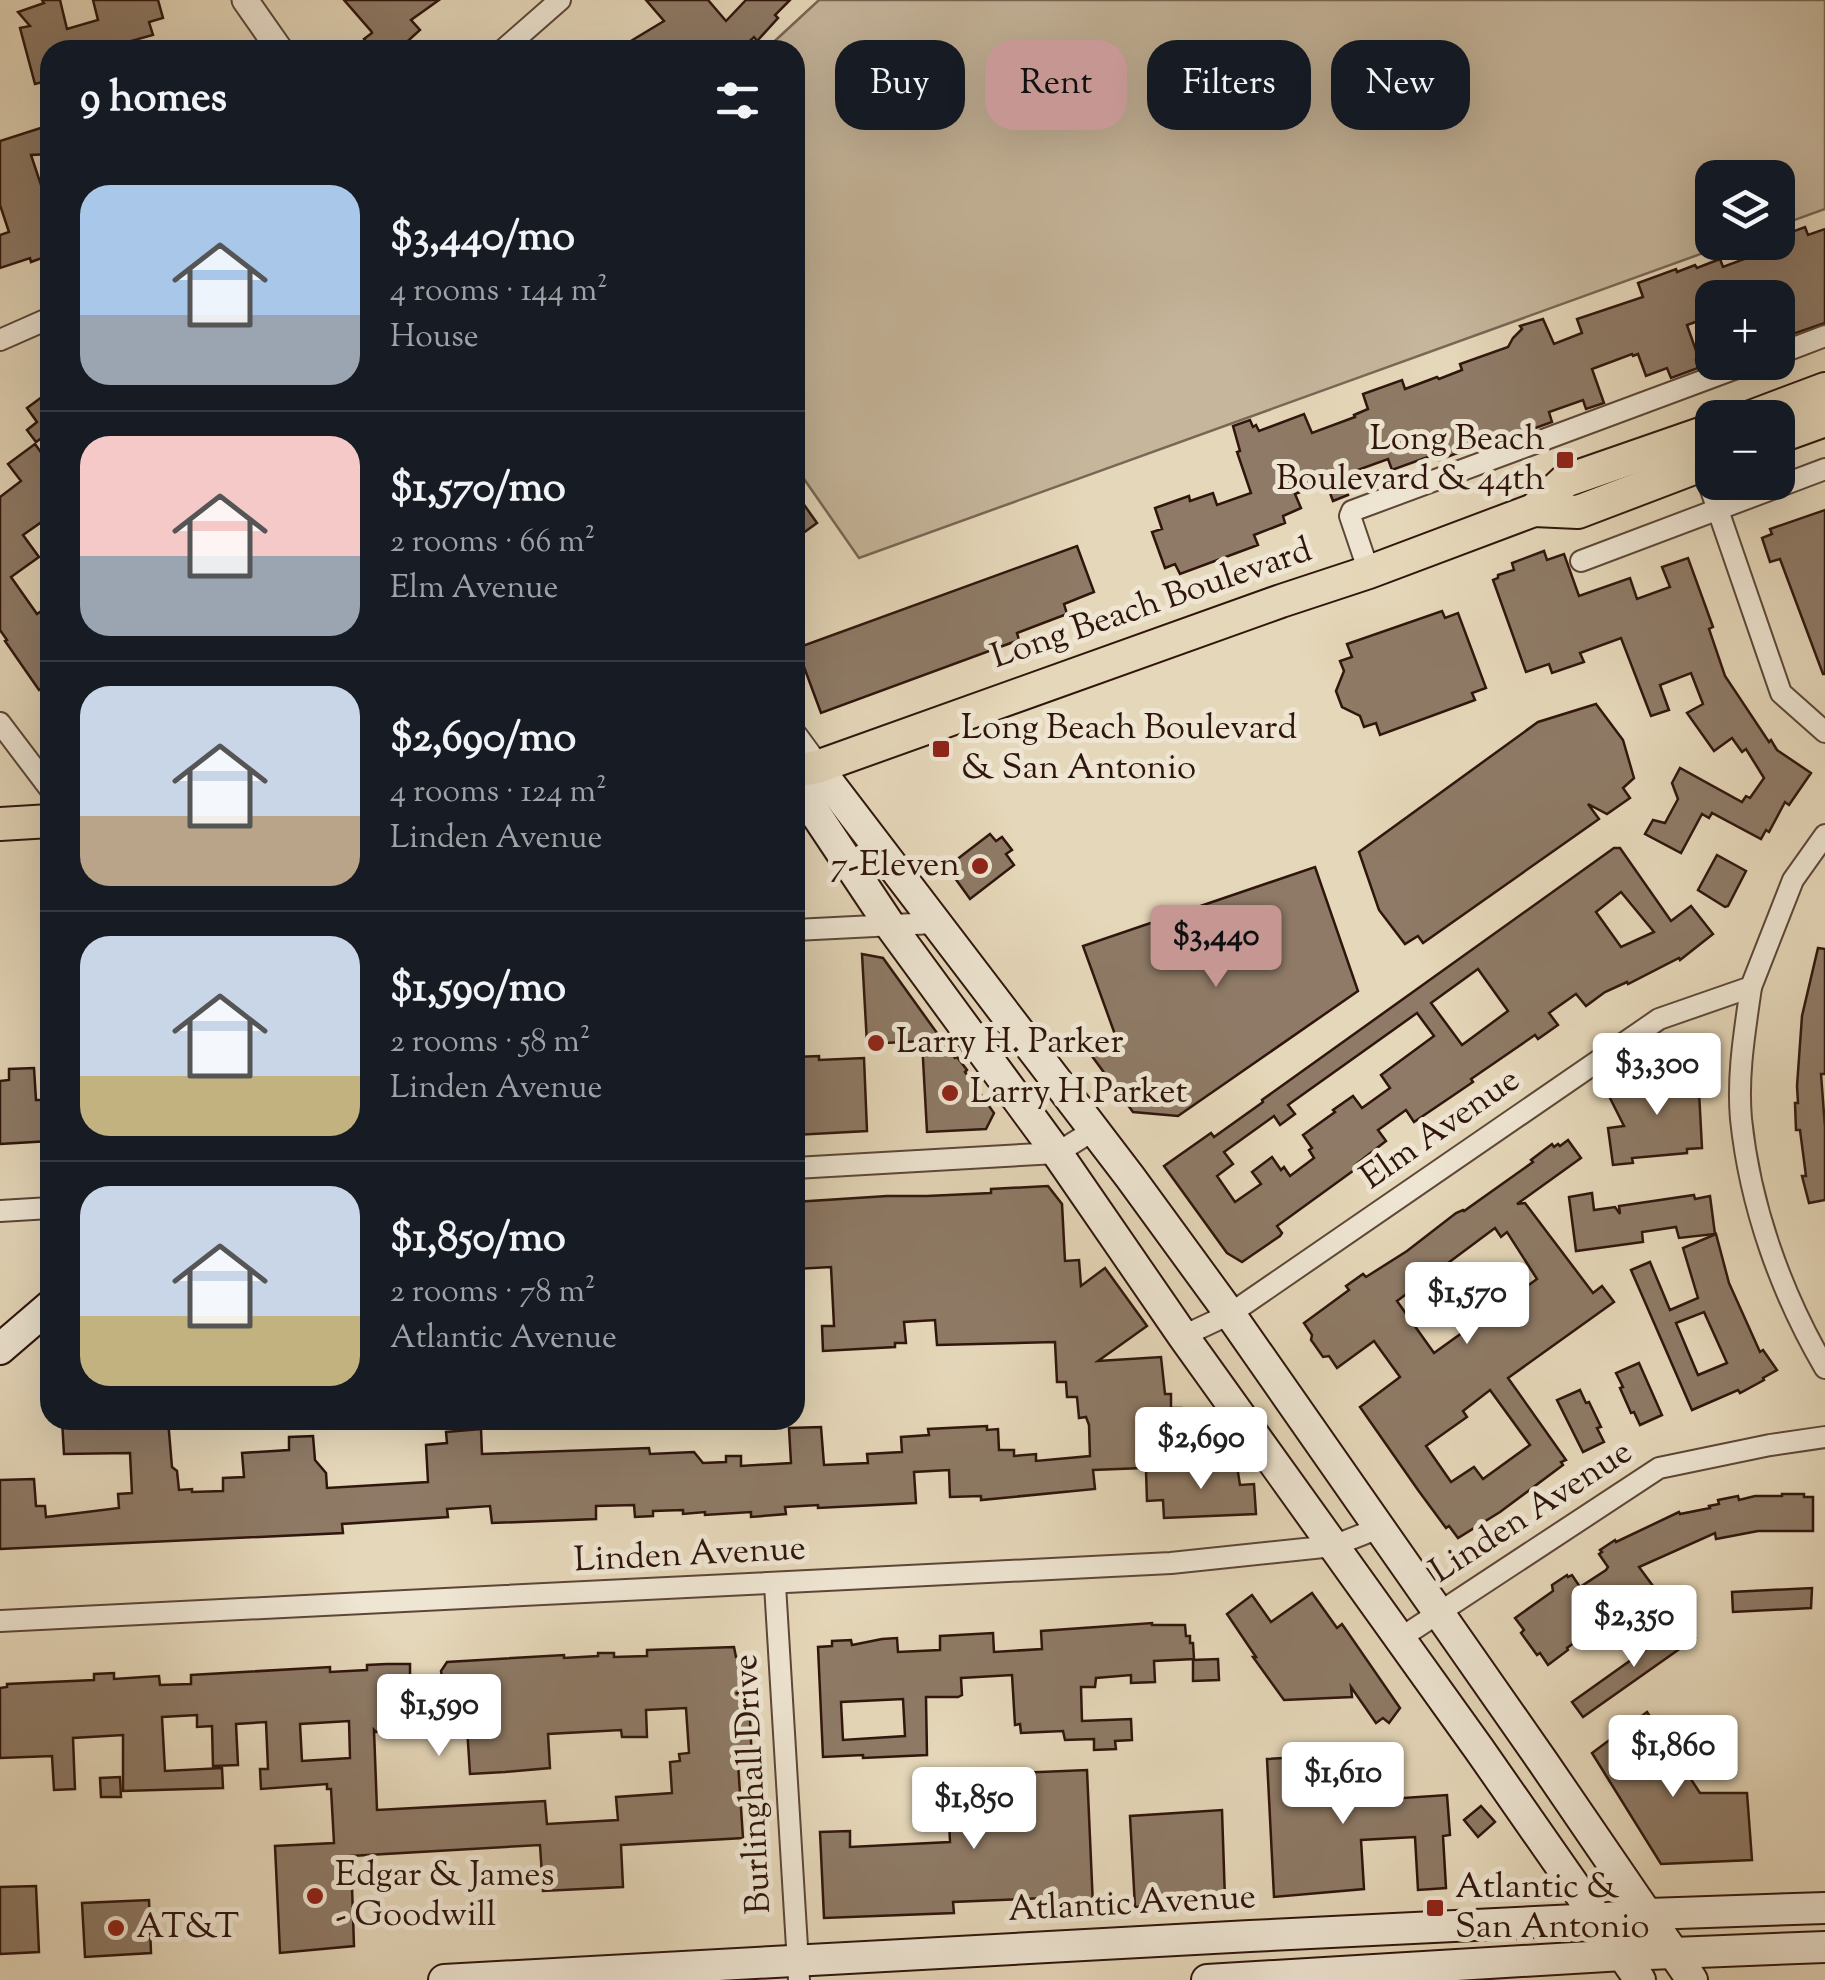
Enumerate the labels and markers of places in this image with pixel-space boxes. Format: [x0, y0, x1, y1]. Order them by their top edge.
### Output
place label: Long Beach Boulevard & 44th [1276, 415, 1545, 506]
marker: Long Beach Boulevard & 44th [1554, 449, 1576, 471]
place label: Long Beach Boulevard & San Antonio [961, 704, 1297, 795]
marker: Long Beach Boulevard & San Antonio [930, 738, 952, 760]
place label: 7-Eleven [831, 841, 960, 892]
marker: 7-Eleven [969, 855, 991, 877]
pin: $3,440 [1135, 905, 1297, 990]
place label: Larry H. Parker [896, 1018, 1124, 1069]
marker: Larry H. Parker [865, 1032, 887, 1054]
pin: $3,300 [1576, 1033, 1738, 1118]
place label: Larry H Parket [970, 1068, 1187, 1119]
marker: Larry H Parket [939, 1082, 961, 1104]
pin: $1,570 [1386, 1262, 1548, 1347]
pin: $2,690 [1120, 1407, 1282, 1492]
pin: $2,350 [1553, 1585, 1715, 1670]
pin: $1,590 [358, 1674, 520, 1759]
pin: $1,860 [1592, 1715, 1754, 1800]
pin: $1,610 [1262, 1742, 1424, 1827]
pin: $1,850 [893, 1767, 1055, 1852]
place label: Edgar & James - Goodwill [335, 1851, 554, 1942]
place label: Atlantic & San Antonio [1455, 1863, 1650, 1954]
marker: Edgar & James - Goodwill [304, 1885, 326, 1907]
marker: Atlantic & San Antonio [1424, 1897, 1446, 1919]
place label: AT&T [136, 1903, 239, 1954]
marker: AT&T [105, 1917, 127, 1939]

